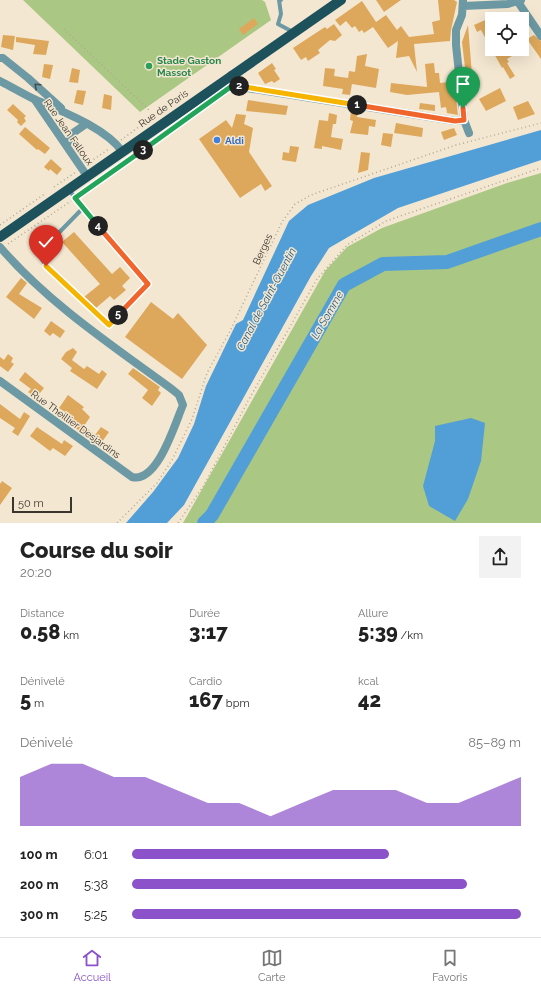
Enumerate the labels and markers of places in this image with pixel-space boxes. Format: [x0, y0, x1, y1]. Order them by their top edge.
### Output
place label: Stade Gaston Massot [157, 55, 221, 78]
marker: Stade Gaston Massot [144, 61, 154, 71]
pin [446, 67, 480, 108]
pin: 2 [229, 76, 249, 96]
pin: 1 [347, 95, 367, 115]
marker: Aldi [212, 135, 222, 145]
place label: Aldi [225, 135, 244, 146]
pin: 3 [133, 140, 153, 160]
pin: 4 [88, 216, 108, 236]
pin [29, 225, 63, 266]
pin: 5 [108, 305, 128, 325]

